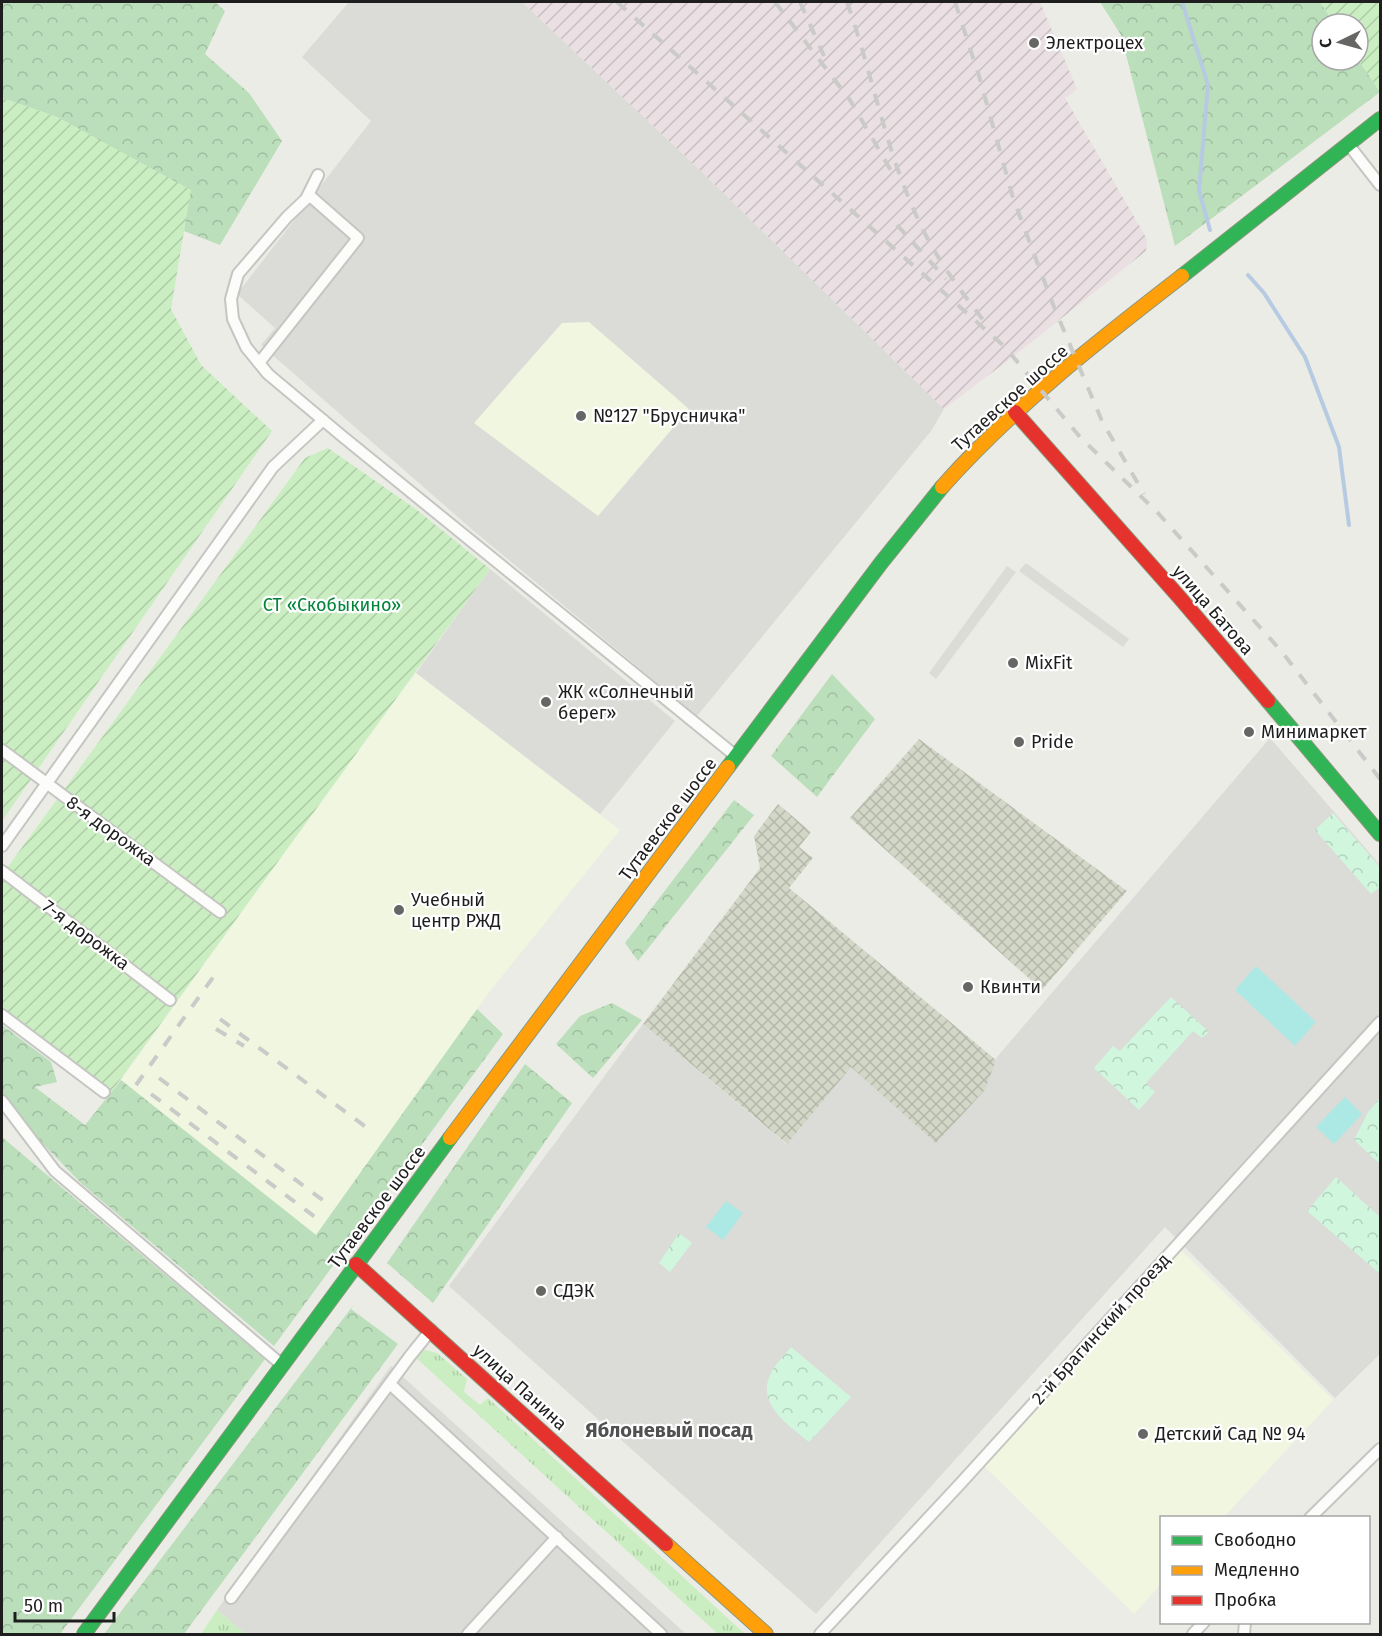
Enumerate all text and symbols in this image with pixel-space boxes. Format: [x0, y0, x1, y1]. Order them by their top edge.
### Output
north arrow [1310, 12, 1370, 72]
place label: Электроцех [1046, 32, 1143, 54]
marker: Электроцех [1027, 36, 1041, 50]
text: С [1316, 37, 1335, 49]
street label: Тутаевское шоссе [947, 340, 1073, 456]
place label: №127 "Брусничка" [593, 405, 745, 427]
marker: №127 "Брусничка" [574, 409, 588, 423]
street label: улица Батова [1168, 560, 1258, 660]
park label: СТ «Скобыкино» [263, 594, 401, 616]
place label: MixFit [1025, 652, 1073, 674]
marker: MixFit [1006, 656, 1020, 670]
place label: ЖК «Солнечный берег» [558, 681, 694, 724]
marker: ЖК «Солнечный берег» [539, 695, 553, 709]
place label: Минимаркет [1261, 721, 1367, 743]
marker: Минимаркет [1242, 725, 1256, 739]
place label: Pride [1031, 731, 1074, 753]
marker: Pride [1012, 735, 1026, 749]
street label: Тутаевское шоссе [615, 753, 721, 885]
street label: 8-я дорожка [62, 791, 160, 871]
place label: Учебный центр РЖД [411, 889, 501, 932]
street label: 7-я дорожка [38, 895, 134, 975]
marker: Учебный центр РЖД [392, 903, 406, 917]
place label: Квинти [980, 976, 1041, 998]
marker: Квинти [961, 980, 975, 994]
street label: Тутаевское шоссе [324, 1141, 430, 1273]
street label: 2-й Брагинский проезд [1027, 1249, 1175, 1409]
place label: СДЭК [553, 1280, 595, 1302]
marker: СДЭК [534, 1284, 548, 1298]
street label: улица Панина [468, 1339, 572, 1435]
district label: Яблоневый посад [586, 1418, 752, 1442]
place label: Детский Сад № 94 [1154, 1423, 1306, 1445]
marker: Детский Сад № 94 [1136, 1427, 1150, 1441]
legend [1160, 1516, 1370, 1624]
text: Свободно [1214, 1529, 1296, 1551]
text: Медленно [1214, 1559, 1300, 1581]
scale bar [15, 1585, 114, 1623]
text: Пробка [1214, 1589, 1277, 1611]
text: 50 m [24, 1595, 63, 1617]

